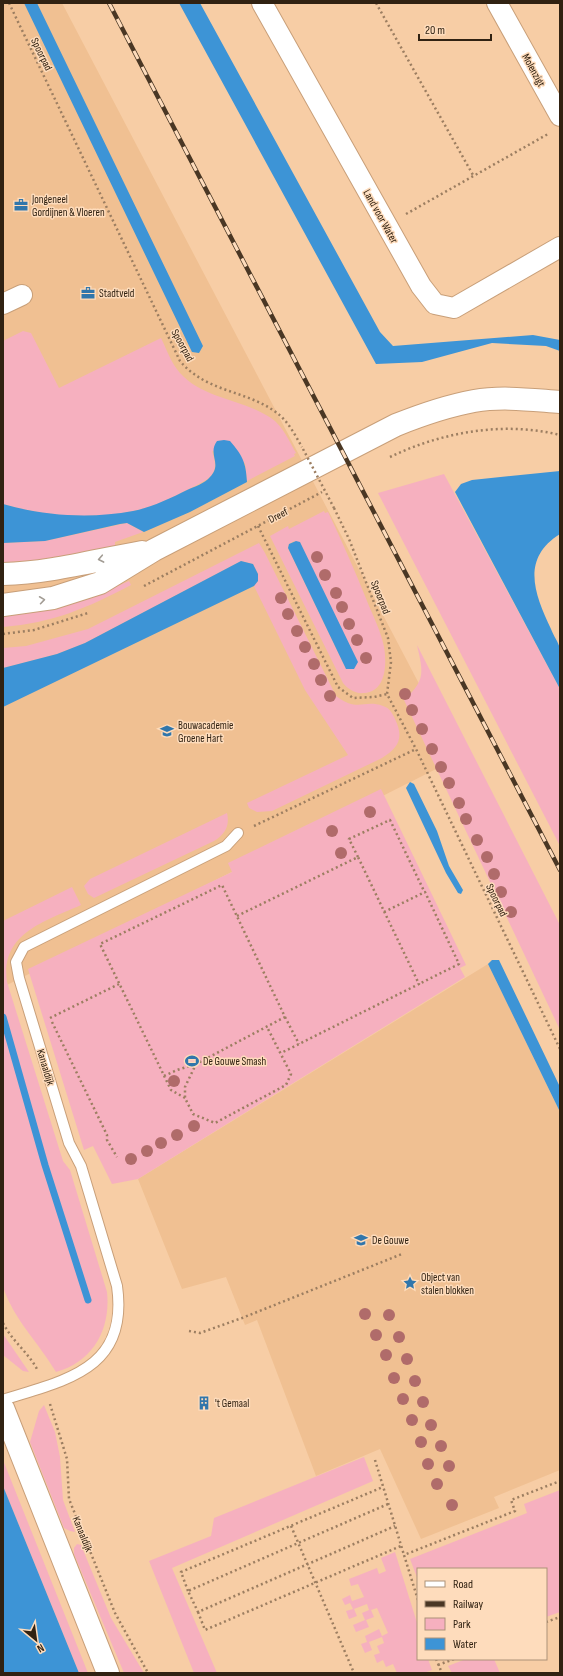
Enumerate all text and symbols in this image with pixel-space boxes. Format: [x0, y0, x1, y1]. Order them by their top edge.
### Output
scale bar [419, 16, 491, 42]
text: 20 m [425, 23, 445, 38]
street label: Spoorpad [28, 36, 55, 73]
street label: Molenzigt [519, 51, 548, 90]
street label: Land voor Water [360, 187, 401, 245]
place label: Jongeneel Gordijnen & Vloeren [31, 193, 105, 219]
office icon: Jongeneel Gordijnen & Vloeren [13, 197, 29, 213]
office icon: Stadtveld [80, 285, 96, 301]
place label: Stadtveld [99, 287, 135, 300]
street label: Spoorpad [168, 327, 197, 364]
street label: Dreef [266, 505, 291, 526]
one-way arrow [98, 554, 104, 562]
street label: Spoorpad [368, 579, 393, 616]
one-way arrow [39, 596, 45, 605]
place label: Bouwacademie Groene Hart [178, 719, 233, 745]
school or university icon: Bouwacademie Groene Hart [159, 723, 175, 739]
street label: Spoorpad [483, 882, 510, 919]
street label: Kanaaldijk [34, 1047, 57, 1088]
sports icon: De Gouwe Smash [184, 1053, 200, 1069]
place label: De Gouwe Smash [203, 1055, 267, 1068]
school or university icon: De Gouwe [353, 1232, 369, 1248]
place label: De Gouwe [372, 1234, 409, 1247]
place label: Object van stalen blokken [421, 1271, 474, 1297]
place icon: Object van stalen blokken [402, 1275, 418, 1291]
building icon: 't Gemaal [196, 1395, 212, 1411]
place label: 't Gemaal [215, 1397, 249, 1410]
street label: Kanaaldijk [70, 1515, 96, 1555]
legend [417, 1568, 547, 1660]
text: Road [453, 1577, 473, 1592]
text: Railway [453, 1597, 484, 1612]
text: Park [453, 1617, 471, 1632]
north arrow [16, 1620, 56, 1660]
text: Water [453, 1637, 477, 1652]
text: N [35, 1641, 46, 1655]

